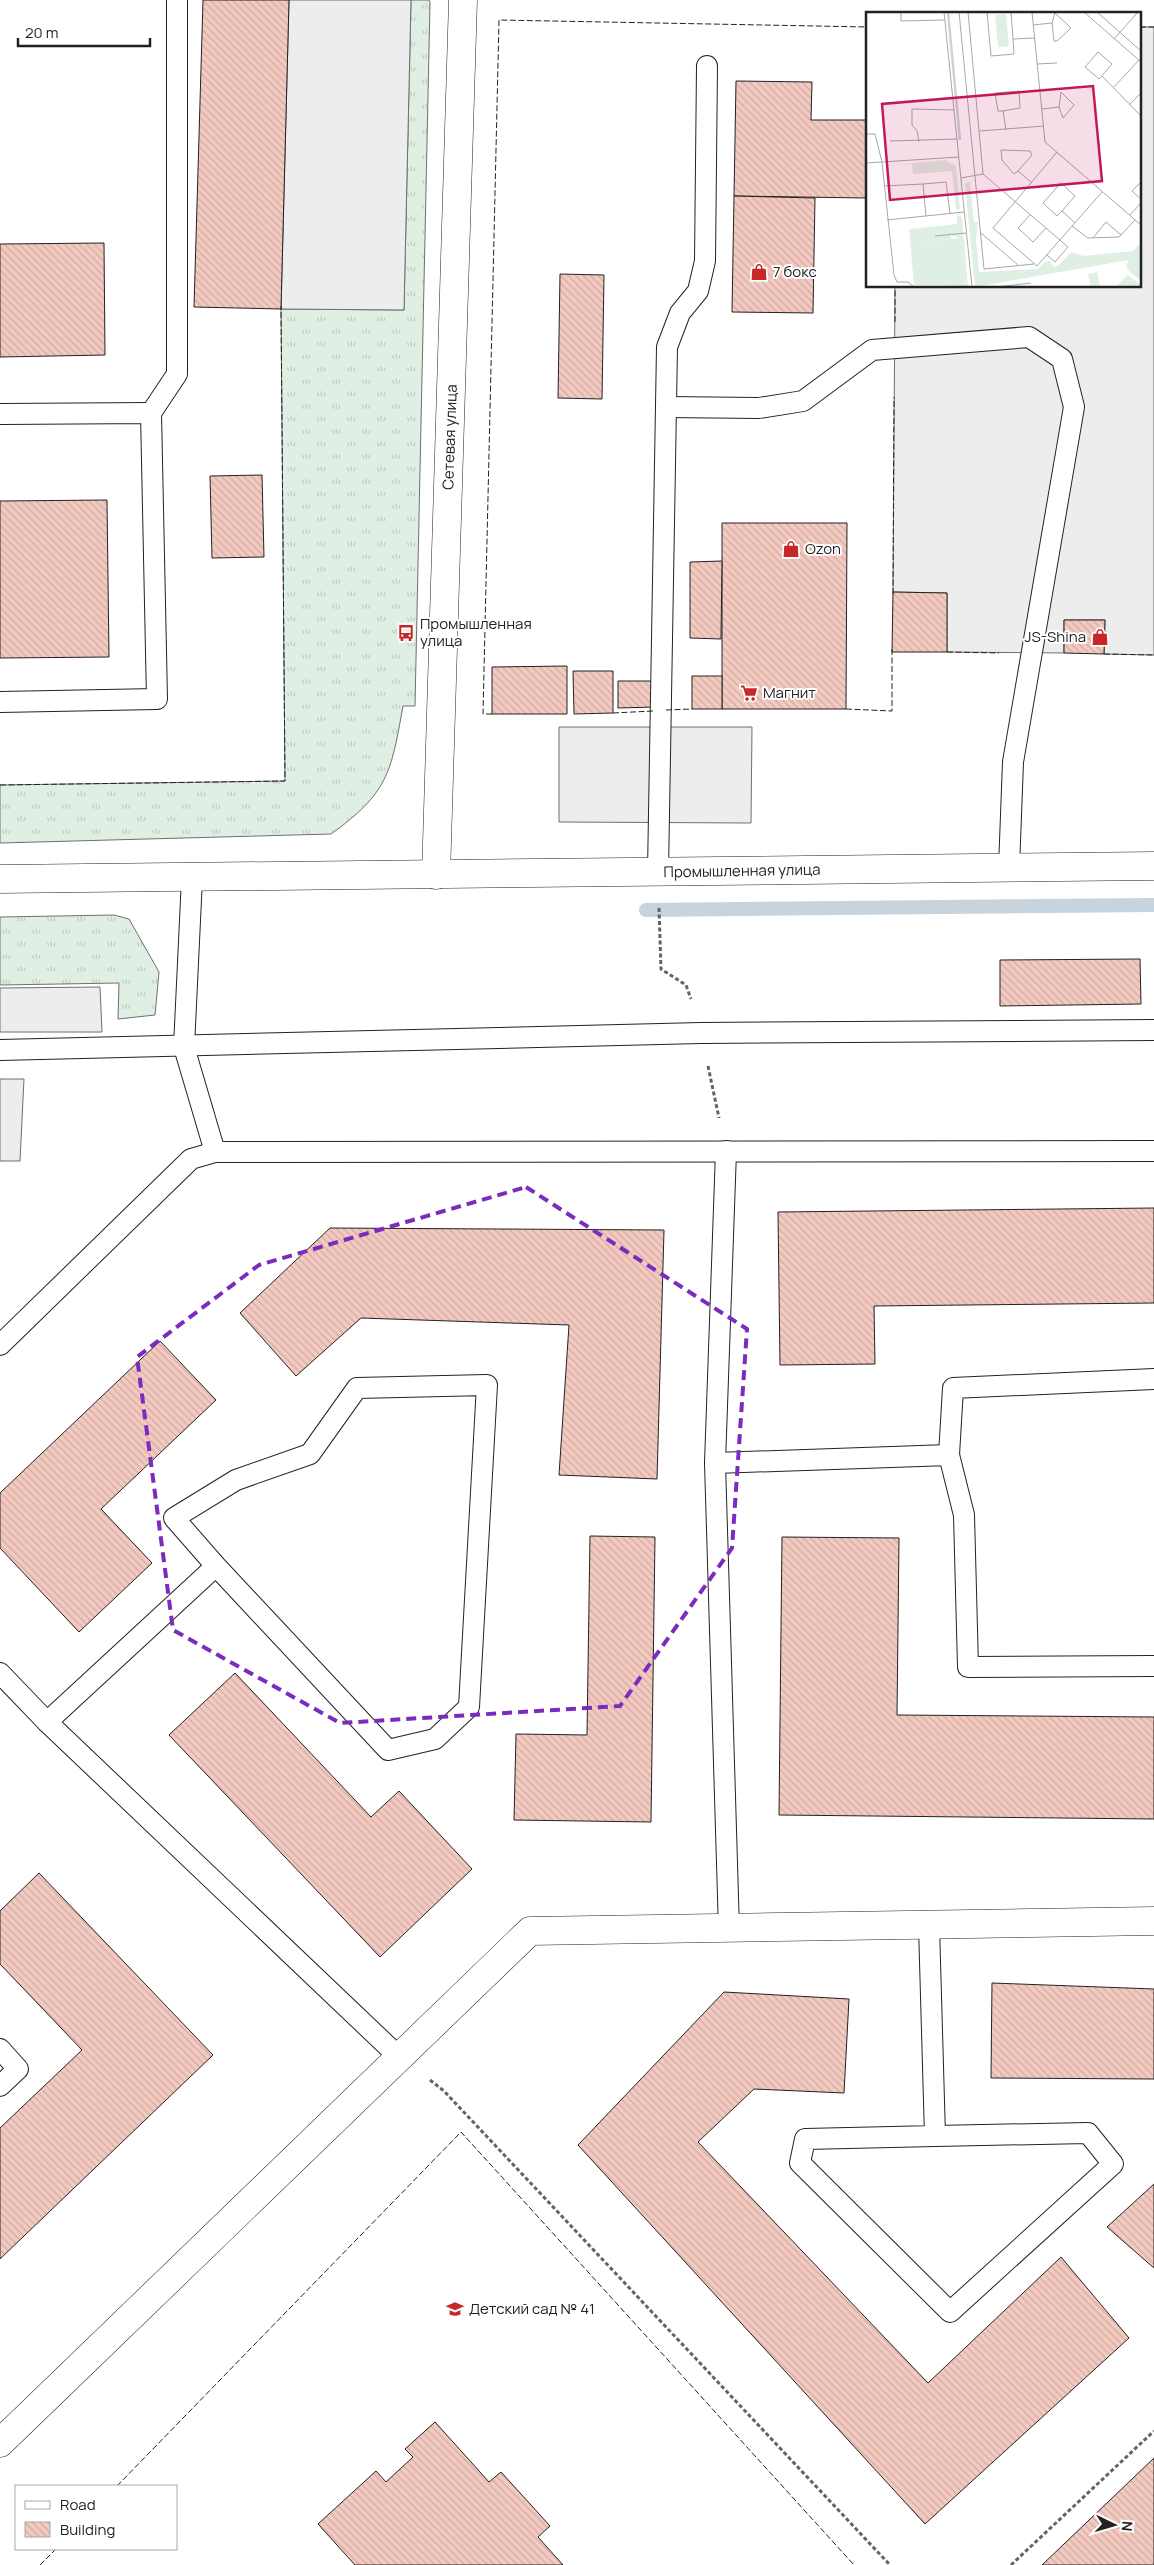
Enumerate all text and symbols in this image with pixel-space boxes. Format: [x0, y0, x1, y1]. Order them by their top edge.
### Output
inset map [866, 12, 1142, 288]
scale bar [18, 15, 150, 47]
text: 20 m [25, 22, 58, 43]
place label: 7 бокс [773, 261, 817, 282]
shop icon: 7 бокс [749, 262, 769, 282]
street label: Сетевая улица [437, 384, 462, 490]
place label: Ozon [805, 538, 841, 559]
shop icon: Ozon [781, 539, 801, 559]
place label: Промышленная улица [420, 613, 532, 651]
bus stop icon: Промышленная улица [396, 623, 416, 643]
place label: JS-Shina [1025, 626, 1086, 647]
shop icon: JS-Shina [1090, 627, 1110, 647]
place label: Магнит [763, 682, 816, 703]
supermarket icon: Магнит [739, 683, 759, 703]
street label: Промышленная улица [663, 859, 821, 882]
place label: Детский сад № 41 [469, 2298, 595, 2319]
school or university icon: Детский сад № 41 [445, 2299, 465, 2319]
legend [15, 2485, 178, 2550]
text: Road [60, 2494, 96, 2515]
north arrow [1089, 2500, 1139, 2550]
text: Building [60, 2519, 115, 2540]
text: N [1118, 2520, 1137, 2532]

